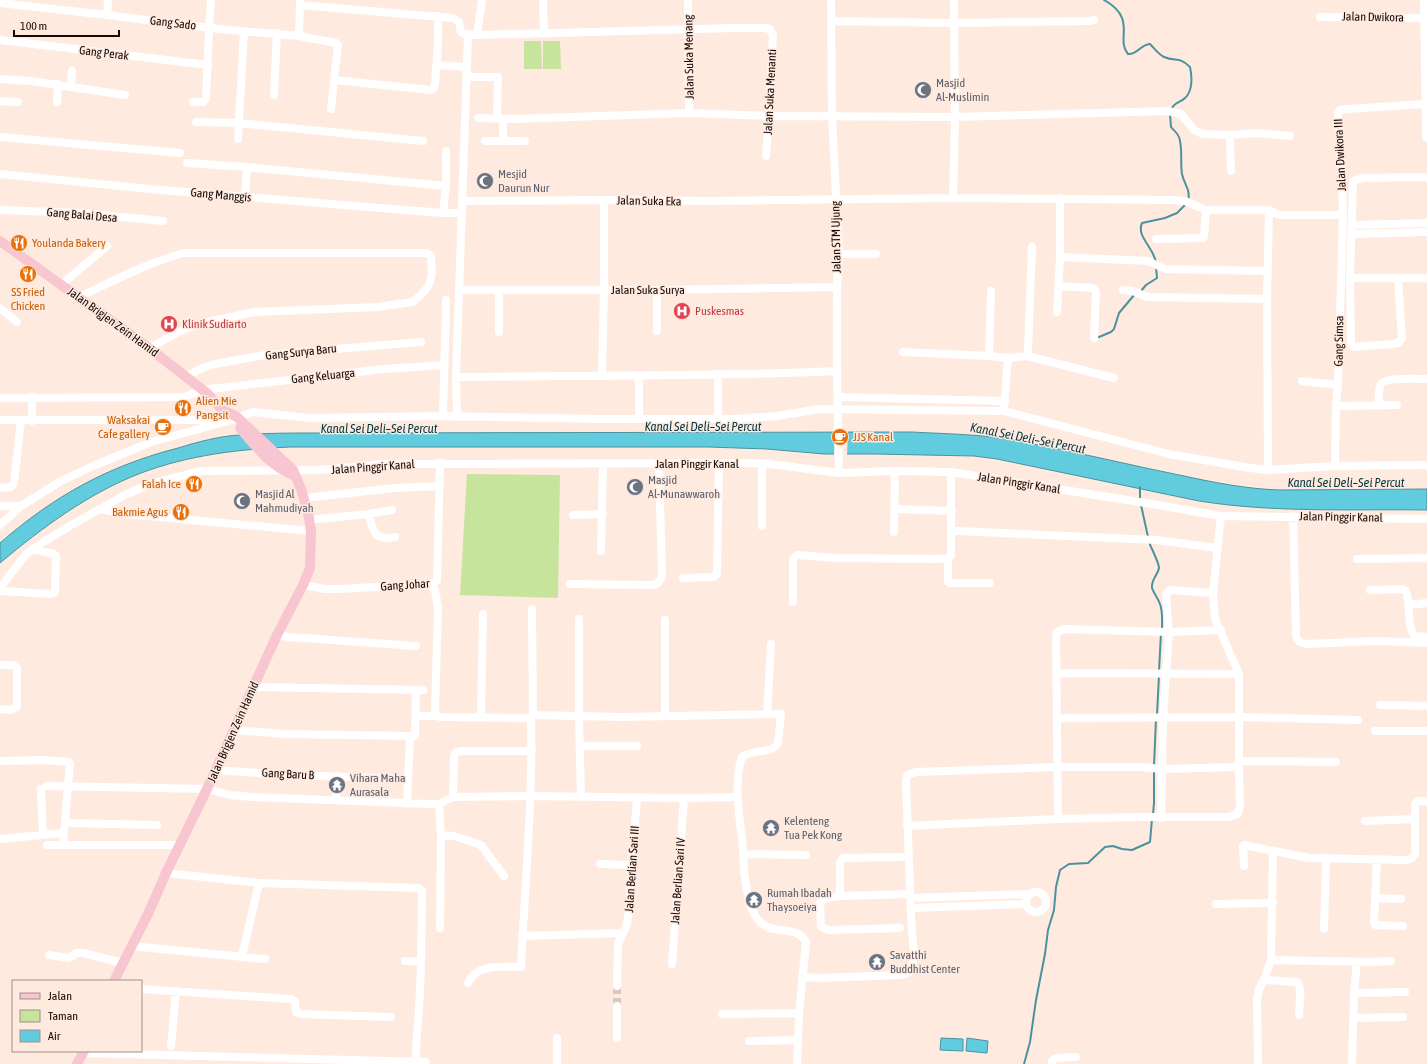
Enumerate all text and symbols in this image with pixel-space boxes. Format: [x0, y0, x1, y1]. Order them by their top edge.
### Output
street label: Jalan Dwikora [1342, 9, 1404, 25]
scale bar [14, 12, 119, 38]
street label: Gang Sado [149, 13, 197, 33]
street label: Jalan Suka Menang [681, 14, 697, 100]
text: 100 m [20, 19, 47, 33]
street label: Gang Perak [78, 43, 130, 63]
street label: Jalan Suka Menanti [761, 49, 779, 135]
place label: Masjid Al-Muslimin [936, 76, 989, 104]
mosque icon: Masjid Al-Muslimin [913, 80, 933, 100]
street label: Jalan Dwikora III [1331, 118, 1349, 192]
place label: Mesjid Daurun Nur [498, 167, 550, 195]
mosque icon: Mesjid Daurun Nur [475, 171, 495, 191]
street label: Gang Manggis [190, 185, 252, 205]
street label: Jalan Suka Eka [616, 193, 682, 209]
street label: Jalan STM Ujung [828, 200, 844, 273]
street label: Gang Balai Desa [46, 205, 118, 225]
restaurant icon: Youlanda Bakery [9, 233, 29, 253]
place label: Youlanda Bakery [32, 236, 106, 250]
restaurant icon: SS Fried Chicken [18, 264, 38, 284]
street label: Jalan Suka Surya [611, 283, 685, 297]
street label: Jalan Brigjen Zein Hamid [65, 284, 161, 360]
place label: SS Fried Chicken [11, 285, 45, 313]
hospital icon: Puskesmas [672, 301, 692, 321]
place label: Puskesmas [695, 304, 744, 318]
hospital icon: Klinik Sudiarto [159, 314, 179, 334]
street label: Gang Simsa [1332, 315, 1346, 367]
place label: Klinik Sudiarto [182, 317, 247, 331]
street label: Gang Surya Baru [265, 341, 338, 363]
street label: Gang Keluarga [290, 366, 356, 386]
place label: Alien Mie Pangsit [196, 394, 237, 422]
restaurant icon: Alien Mie Pangsit [173, 398, 193, 418]
place label: Waksakai Cafe gallery [98, 413, 150, 441]
cafe icon: Waksakai Cafe gallery [153, 417, 173, 437]
water label: Kanal Sei Deli–Sei Percut [644, 419, 762, 434]
water label: Kanal Sei Deli–Sei Percut [969, 419, 1087, 457]
water label: Kanal Sei Deli–Sei Percut [320, 421, 438, 436]
cafe icon: JJS Kanal [830, 427, 850, 447]
place label: JJS Kanal [853, 430, 894, 444]
street label: Jalan Pinggir Kanal [331, 457, 416, 477]
street label: Jalan Pinggir Kanal [655, 457, 740, 471]
street label: Jalan Pinggir Kanal [977, 470, 1062, 497]
place label: Masjid Al-Munawwaroh [648, 473, 720, 501]
restaurant icon: Falah Ice [184, 474, 204, 494]
water label: Kanal Sei Deli–Sei Percut [1287, 475, 1405, 490]
place label: Falah Ice [142, 477, 181, 491]
mosque icon: Masjid Al-Munawwaroh [625, 477, 645, 497]
place label: Masjid Al Mahmudiyah [255, 487, 314, 515]
mosque icon: Masjid Al Mahmudiyah [232, 491, 252, 511]
restaurant icon: Bakmie Agus [171, 502, 191, 522]
place label: Bakmie Agus [112, 505, 168, 519]
street label: Jalan Pinggir Kanal [1299, 509, 1384, 525]
street label: Gang Johar [380, 576, 430, 594]
street label: Jalan Brigjen Zein Hamid [204, 679, 262, 785]
street label: Gang Baru B [261, 766, 315, 782]
place label: Vihara Maha Aurasala [350, 771, 406, 799]
temple icon: Vihara Maha Aurasala [327, 775, 347, 795]
place label: Kelenteng Tua Pek Kong [784, 814, 843, 842]
temple icon: Kelenteng Tua Pek Kong [761, 818, 781, 838]
street label: Jalan Berlian Sari III [622, 825, 642, 913]
street label: Jalan Berlian Sari IV [668, 837, 688, 925]
place label: Rumah Ibadah Thaysoeiya [767, 886, 832, 914]
temple icon: Rumah Ibadah Thaysoeiya [744, 890, 764, 910]
place label: Savatthi Buddhist Center [890, 948, 960, 976]
temple icon: Savatthi Buddhist Center [867, 952, 887, 972]
legend [12, 980, 142, 1052]
text: Jalan [48, 989, 72, 1003]
text: Taman [48, 1009, 78, 1023]
text: Air [48, 1029, 61, 1043]

